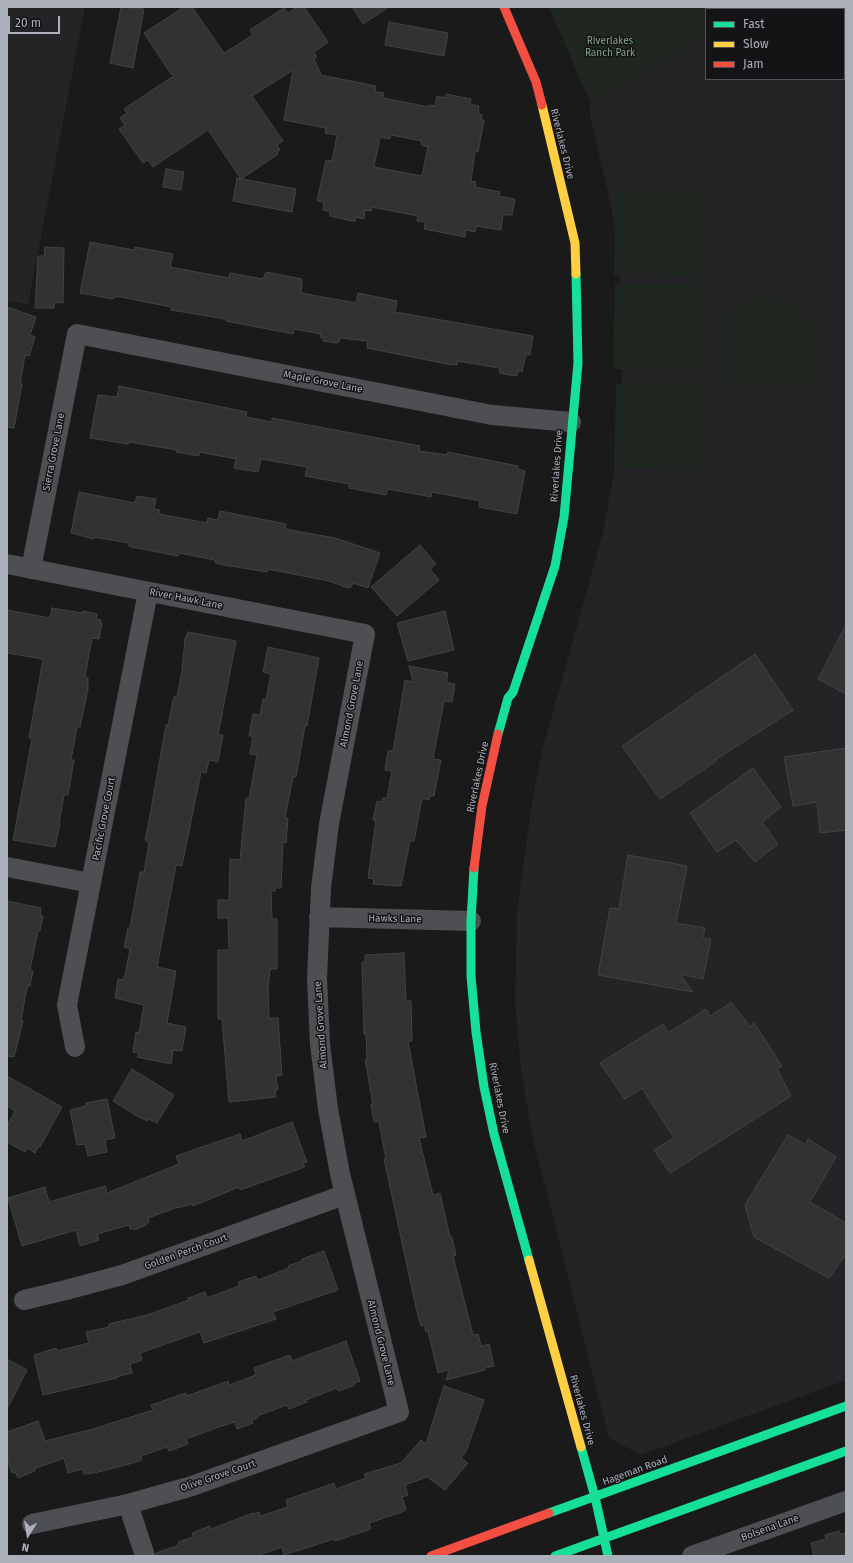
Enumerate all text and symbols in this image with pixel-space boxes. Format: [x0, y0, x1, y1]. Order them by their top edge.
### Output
scale bar [10, 8, 62, 34]
legend [705, 8, 845, 80]
text: 20 m [15, 16, 41, 30]
text: Fast [743, 17, 765, 31]
park label: Riverlakes Ranch Park [585, 35, 635, 58]
text: Slow [743, 37, 769, 51]
text: Jam [743, 57, 763, 71]
street label: Riverlakes Drive [547, 107, 577, 181]
street label: Maple Grove Lane [282, 368, 364, 396]
street label: Sierra Grove Lane [41, 412, 67, 492]
street label: Riverlakes Drive [548, 429, 566, 503]
street label: River Hawk Lane [148, 586, 224, 612]
street label: Almond Grove Lane [338, 660, 366, 748]
street label: Riverlakes Drive [465, 740, 491, 814]
street label: Pacific Grove Court [90, 776, 118, 862]
street label: Hawks Lane [368, 913, 422, 925]
street label: Almond Grove Lane [312, 981, 330, 1069]
street label: Riverlakes Drive [486, 1061, 512, 1135]
street label: Golden Perch Court [143, 1231, 229, 1273]
street label: Almond Grove Lane [365, 1299, 397, 1387]
street label: Riverlakes Drive [567, 1373, 597, 1447]
street label: Hageman Road [601, 1454, 669, 1488]
street label: Olive Grove Court [179, 1457, 257, 1495]
street label: Bolsena Lane [739, 1512, 801, 1544]
north arrow [8, 1515, 48, 1555]
text: N [21, 1540, 30, 1554]

